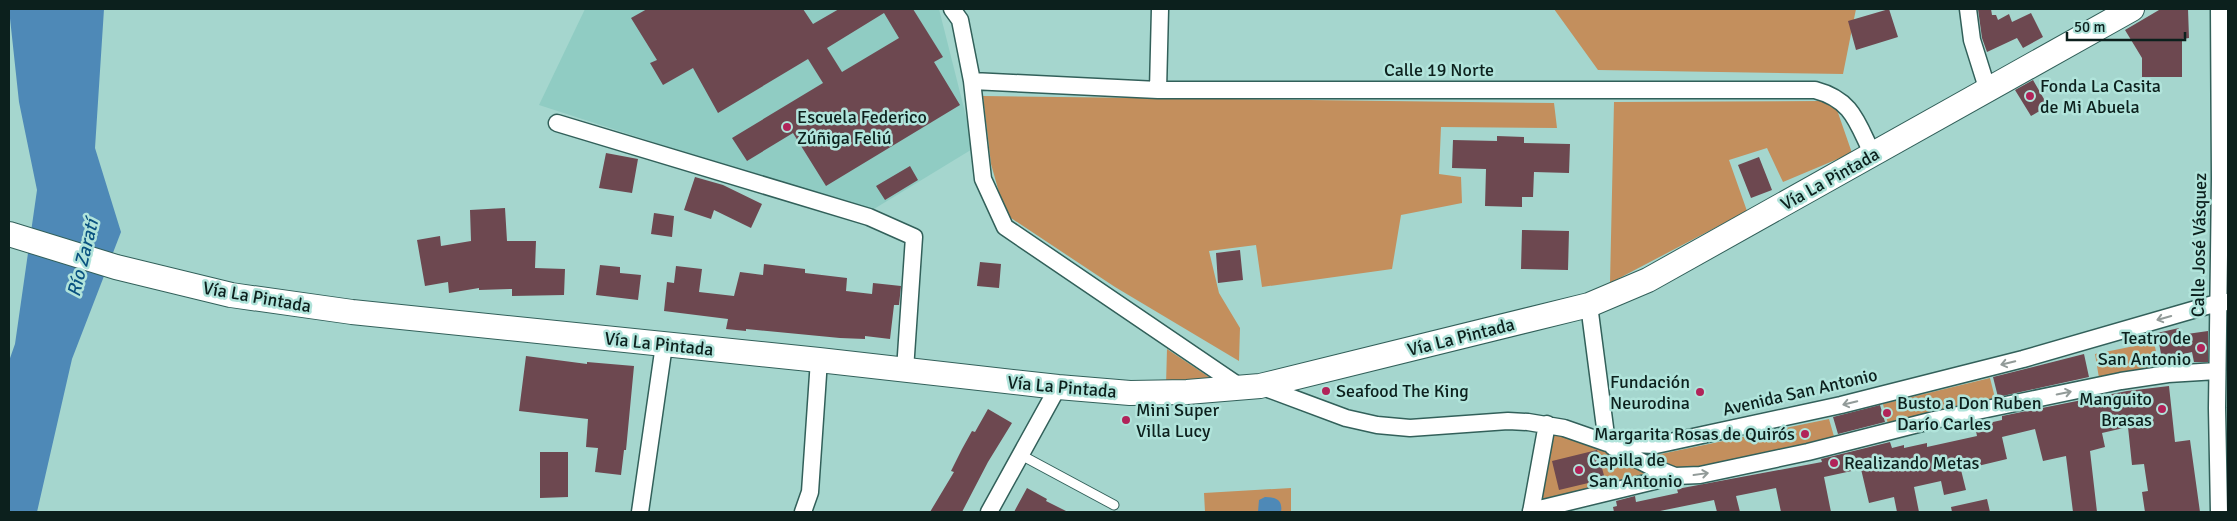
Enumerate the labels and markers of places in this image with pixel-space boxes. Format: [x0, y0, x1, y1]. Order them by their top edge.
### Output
place label: Fonda La Casita de Mi Abuela [2040, 75, 2161, 118]
marker: Fonda La Casita de Mi Abuela [2024, 90, 2036, 102]
place label: Escuela Federico Zúñiga Feliú [797, 106, 927, 149]
marker: Escuela Federico Zúñiga Feliú [781, 121, 793, 133]
place label: Teatro de San Antonio [2098, 327, 2191, 370]
marker: Teatro de San Antonio [2195, 342, 2207, 354]
place label: Fundación Neurodina [1610, 371, 1690, 414]
place label: Seafood The King [1336, 380, 1469, 402]
marker: Seafood The King [1320, 385, 1332, 397]
marker: Fundación Neurodina [1694, 386, 1706, 398]
place label: Manguito Brasas [2079, 388, 2152, 431]
place label: Busto a Don Ruben Darío Carles [1897, 392, 2042, 435]
place label: Mini Super Villa Lucy [1136, 399, 1219, 442]
marker: Manguito Brasas [2156, 403, 2168, 415]
marker: Busto a Don Ruben Darío Carles [1881, 407, 1893, 419]
marker: Mini Super Villa Lucy [1120, 414, 1132, 426]
place label: Margarita Rosas de Quirós [1594, 423, 1795, 445]
marker: Margarita Rosas de Quirós [1799, 428, 1811, 440]
place label: Capilla de San Antonio [1589, 449, 1682, 492]
place label: Realizando Metas [1844, 452, 1980, 474]
marker: Realizando Metas [1828, 457, 1840, 469]
marker: Capilla de San Antonio [1573, 464, 1585, 476]

